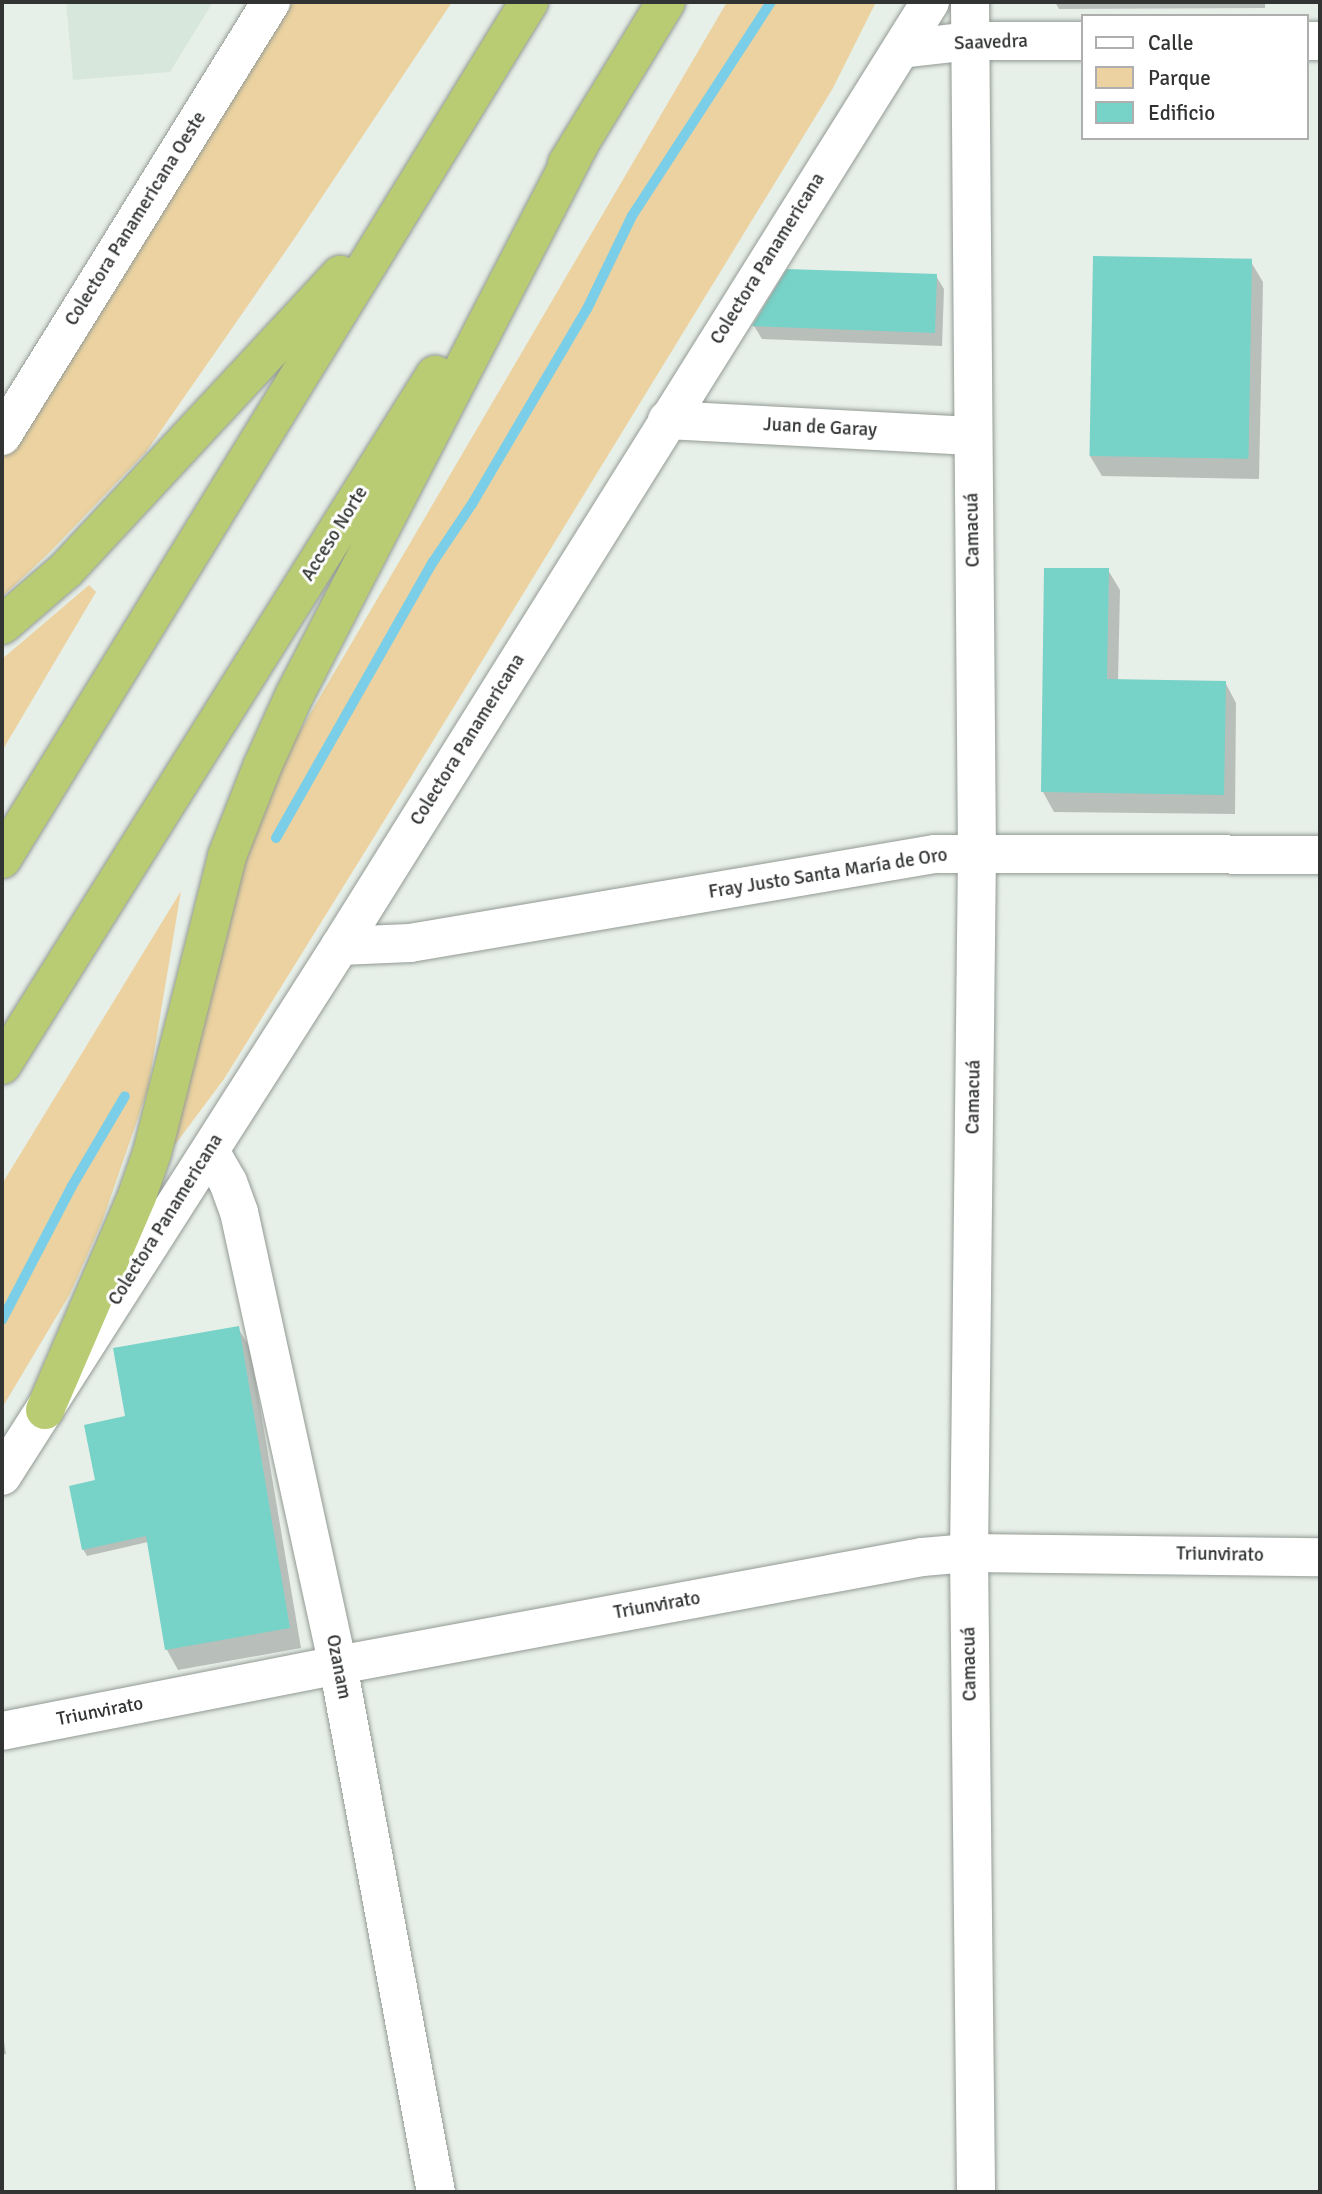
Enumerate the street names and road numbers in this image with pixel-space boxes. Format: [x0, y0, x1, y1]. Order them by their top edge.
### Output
street label: Saavedra [954, 30, 1028, 56]
street label: Colectora Panamericana Oeste [61, 108, 211, 330]
street label: Colectora Panamericana [706, 169, 830, 349]
street label: Juan de Garay [763, 414, 877, 442]
street label: Acceso Norte [297, 483, 373, 585]
street label: Camacuá [961, 492, 985, 568]
street label: Colectora Panamericana [406, 650, 530, 830]
street label: Fray Justo Santa María de Oro [707, 844, 949, 904]
street label: Camacuá [962, 1059, 986, 1135]
street label: Colectora Panamericana [104, 1130, 228, 1310]
street label: Triunvirato [1176, 1543, 1264, 1567]
street label: Triunvirato [612, 1587, 702, 1625]
street label: Camacuá [958, 1626, 982, 1702]
street label: Ozanam [321, 1633, 355, 1701]
street label: Triunvirato [55, 1692, 145, 1732]

